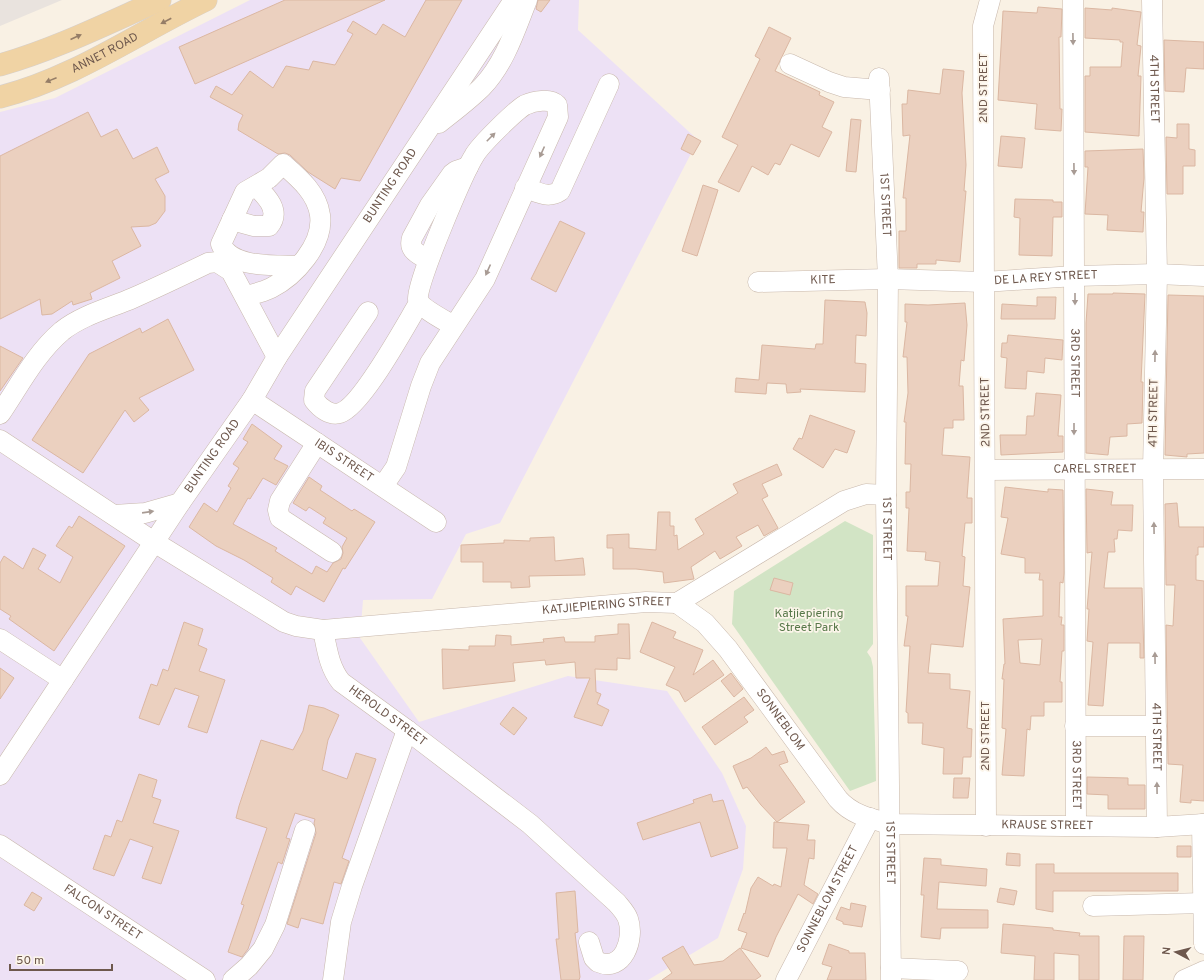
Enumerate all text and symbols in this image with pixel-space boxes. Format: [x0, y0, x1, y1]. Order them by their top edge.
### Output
one-way arrow [160, 18, 172, 24]
street label: ANNET ROAD [69, 29, 141, 78]
one-way arrow [1070, 33, 1076, 46]
one-way arrow [70, 34, 82, 40]
street label: 2ND STREET [976, 53, 992, 123]
street label: 4TH STREET [1145, 55, 1162, 123]
one-way arrow [44, 78, 56, 84]
one-way arrow [487, 132, 496, 142]
street label: BUNTING ROAD [360, 145, 421, 226]
one-way arrow [539, 146, 545, 157]
one-way arrow [1071, 163, 1077, 176]
street label: 1ST STREET [875, 173, 894, 237]
one-way arrow [485, 265, 491, 277]
street label: DE LA REY STREET [993, 267, 1098, 289]
street label: KITE [810, 272, 836, 289]
one-way arrow [1072, 293, 1078, 306]
street label: 3RD STREET [1066, 328, 1082, 398]
one-way arrow [1152, 349, 1158, 362]
street label: 2ND STREET [977, 377, 995, 447]
street label: 4TH STREET [1145, 379, 1163, 447]
street label: BUNTING ROAD [181, 416, 244, 497]
one-way arrow [1071, 423, 1077, 436]
street label: IBIS STREET [311, 435, 376, 486]
street label: CAREL STREET [1053, 461, 1137, 478]
street label: 1ST STREET [878, 497, 895, 561]
one-way arrow [142, 509, 154, 515]
one-way arrow [1151, 521, 1157, 534]
street label: KATJIEPIERING STREET [541, 594, 672, 619]
park label: Katjiepiering Street Park [775, 606, 843, 636]
one-way arrow [1152, 651, 1158, 664]
street label: HEROLD STREET [345, 682, 430, 750]
street label: SONNEBLOM [752, 686, 808, 754]
street label: 2ND STREET [978, 701, 994, 771]
street label: 4TH STREET [1148, 703, 1164, 771]
street label: 3RD STREET [1068, 740, 1084, 810]
one-way arrow [1154, 781, 1160, 794]
street label: KRAUSE STREET [1001, 817, 1093, 834]
street label: 1ST STREET [881, 821, 898, 885]
street label: SONNEBLOM STREET [793, 843, 862, 956]
street label: FALCON STREET [61, 881, 145, 944]
north arrow [1156, 932, 1196, 972]
scale bar [10, 946, 112, 972]
text: N [1160, 946, 1174, 956]
text: 50 m [16, 953, 44, 969]

